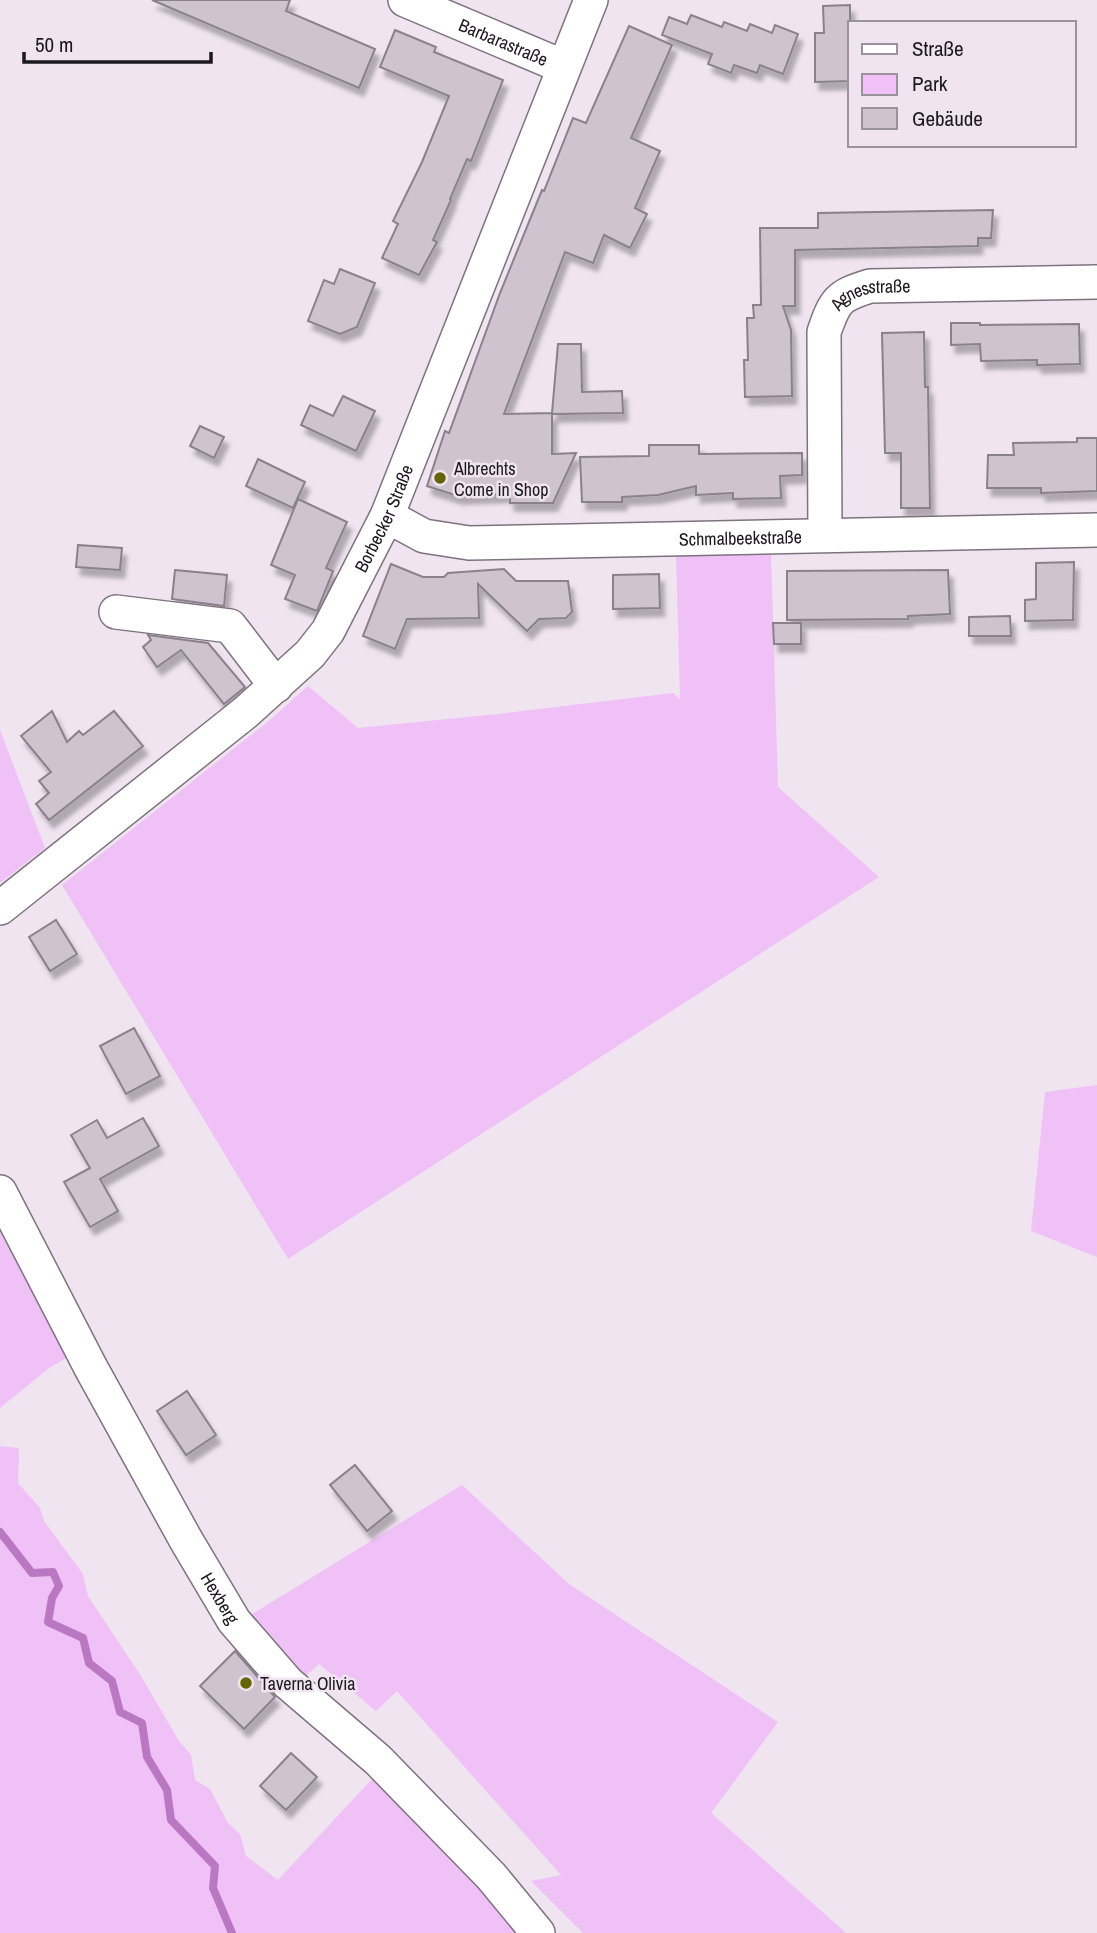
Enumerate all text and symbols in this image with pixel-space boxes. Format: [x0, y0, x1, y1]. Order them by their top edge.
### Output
street label: Barbarastraße [455, 12, 552, 71]
scale bar [24, 21, 212, 65]
legend [848, 21, 1076, 147]
text: 50 m [35, 30, 73, 59]
text: Straße [912, 34, 964, 63]
text: Park [912, 69, 948, 98]
text: Gebäude [912, 104, 983, 133]
street label: Agnesstraße [823, 273, 911, 316]
place label: Albrechts Come in Shop [453, 456, 548, 502]
street label: Borbecker Straße [348, 461, 419, 576]
marker: Albrechts Come in Shop [432, 470, 448, 486]
street label: Schmalbeekstraße [678, 524, 802, 551]
street label: Hexberg [195, 1568, 246, 1629]
place label: Taverna Olivia [260, 1671, 355, 1696]
marker: Taverna Olivia [238, 1675, 254, 1691]

